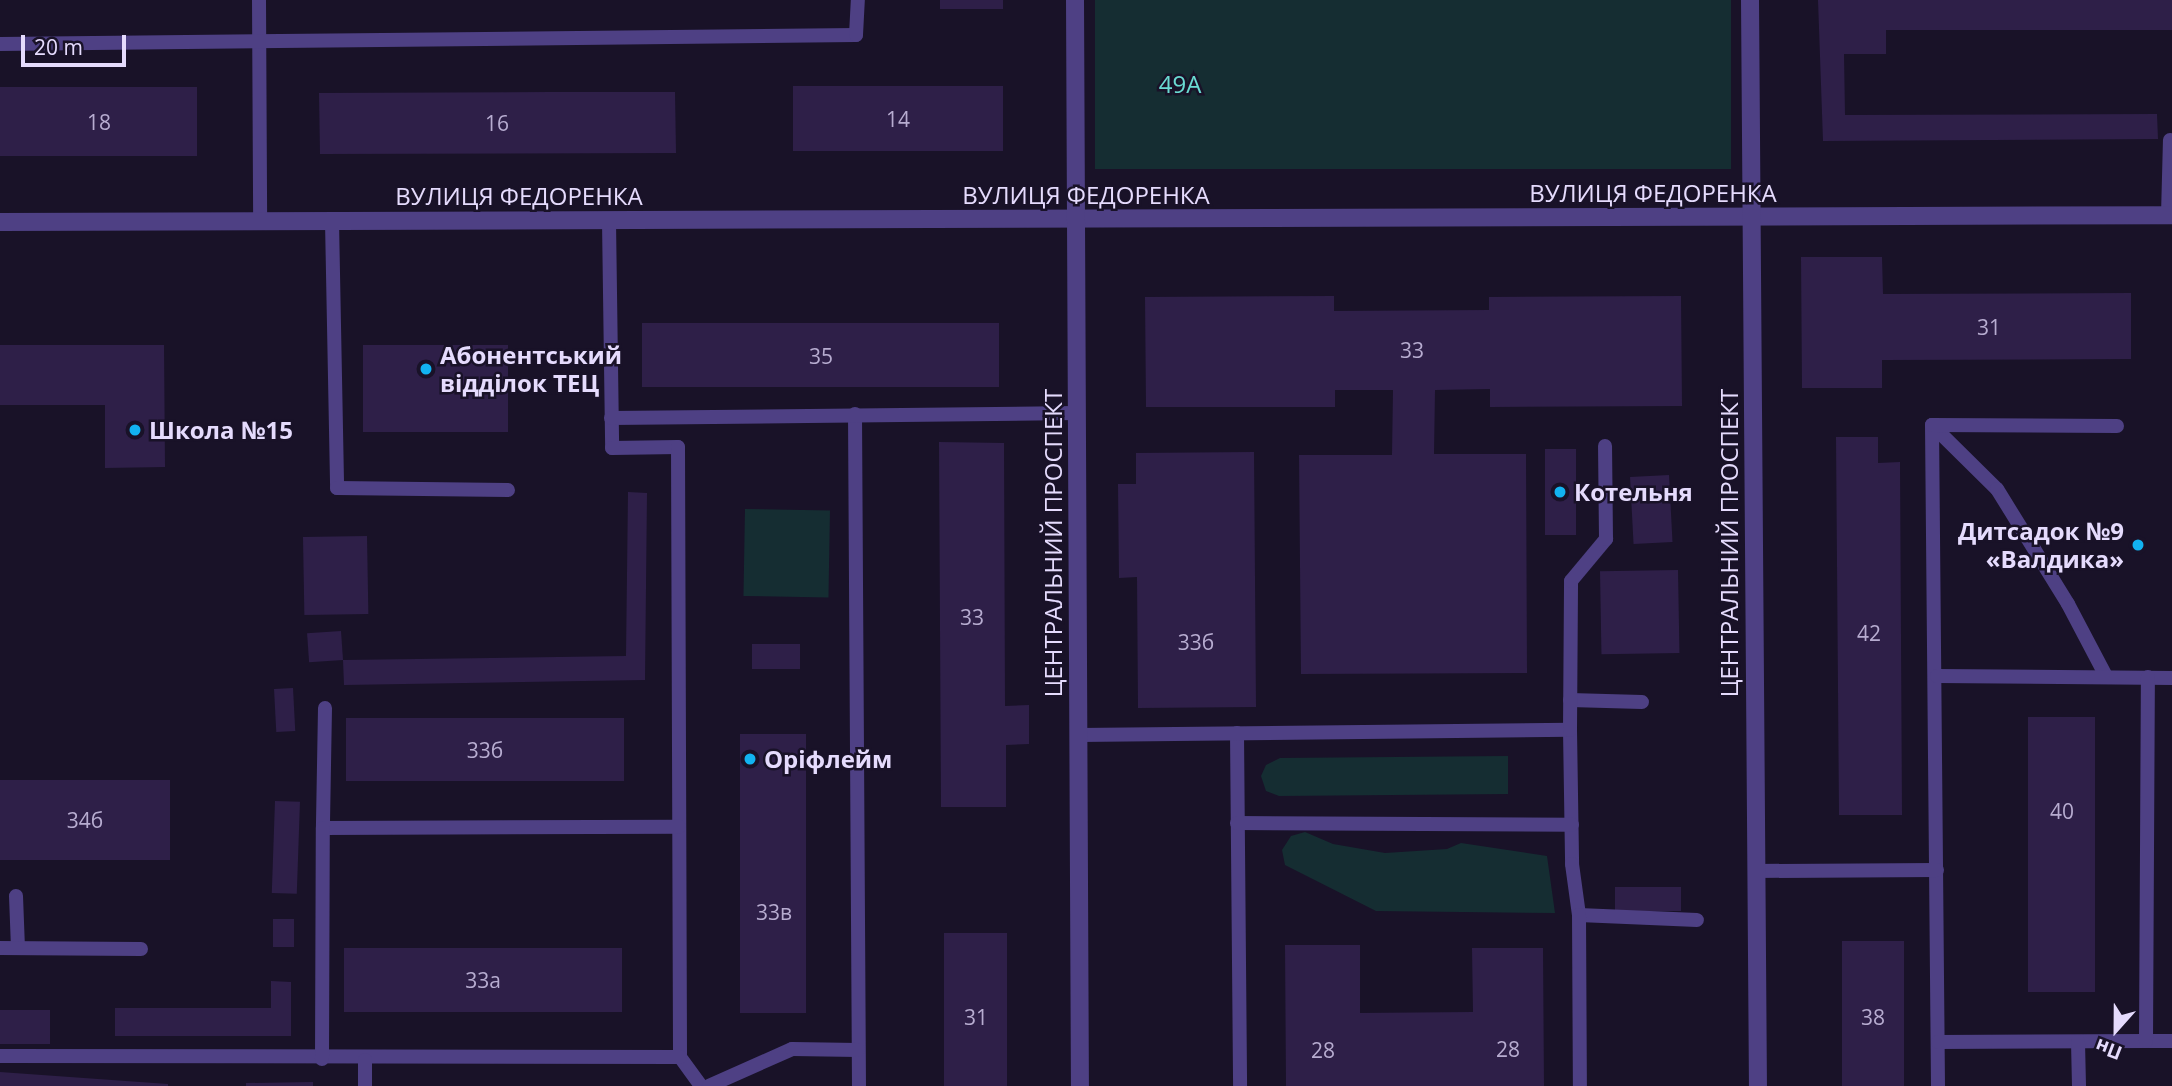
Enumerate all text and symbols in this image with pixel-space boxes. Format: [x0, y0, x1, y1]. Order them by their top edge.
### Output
scale bar [24, 21, 130, 65]
text: 20 m [34, 33, 83, 61]
park label: 49А [1159, 70, 1201, 98]
house number: 14 [886, 106, 910, 132]
house number: 18 [87, 109, 111, 135]
house number: 16 [485, 110, 509, 136]
street label: ВУЛИЦЯ ФЕДОРЕНКА [1529, 179, 1777, 207]
street label: ВУЛИЦЯ ФЕДОРЕНКА [962, 181, 1210, 209]
street label: ВУЛИЦЯ ФЕДОРЕНКА [395, 182, 643, 210]
house number: 31 [1977, 314, 2001, 340]
house number: 33 [1400, 337, 1424, 363]
place label: Абонентський відділок ТЕЦ [440, 341, 622, 397]
house number: 35 [809, 343, 833, 369]
marker: Абонентський відділок ТЕЦ [418, 361, 434, 377]
street label: ЦЕНТРАЛЬНИЙ ПРОСПЕКТ [1039, 389, 1067, 697]
street label: ЦЕНТРАЛЬНИЙ ПРОСПЕКТ [1715, 389, 1743, 697]
place label: Школа №15 [149, 416, 293, 444]
marker: Школа №15 [127, 422, 143, 438]
place label: Котельня [1574, 478, 1693, 506]
marker: Котельня [1552, 484, 1568, 500]
place label: Дитсадок №9 «Валдика» [1958, 517, 2124, 573]
marker: Дитсадок №9 «Валдика» [2130, 537, 2146, 553]
house number: 33 [960, 604, 984, 630]
house number: 42 [1857, 620, 1881, 646]
house number: 33б [1178, 629, 1214, 655]
house number: 33б [467, 737, 503, 763]
place label: Оріфлейм [764, 745, 892, 773]
marker: Оріфлейм [742, 751, 758, 767]
house number: 40 [2050, 798, 2074, 824]
house number: 34б [67, 807, 103, 833]
house number: 33в [756, 899, 792, 925]
house number: 33а [465, 967, 501, 993]
north arrow [2081, 995, 2151, 1065]
house number: 31 [964, 1004, 988, 1030]
house number: 38 [1861, 1004, 1885, 1030]
text: Пн [2091, 1033, 2126, 1067]
house number: 28 [1496, 1036, 1520, 1062]
house number: 28 [1311, 1037, 1335, 1063]

